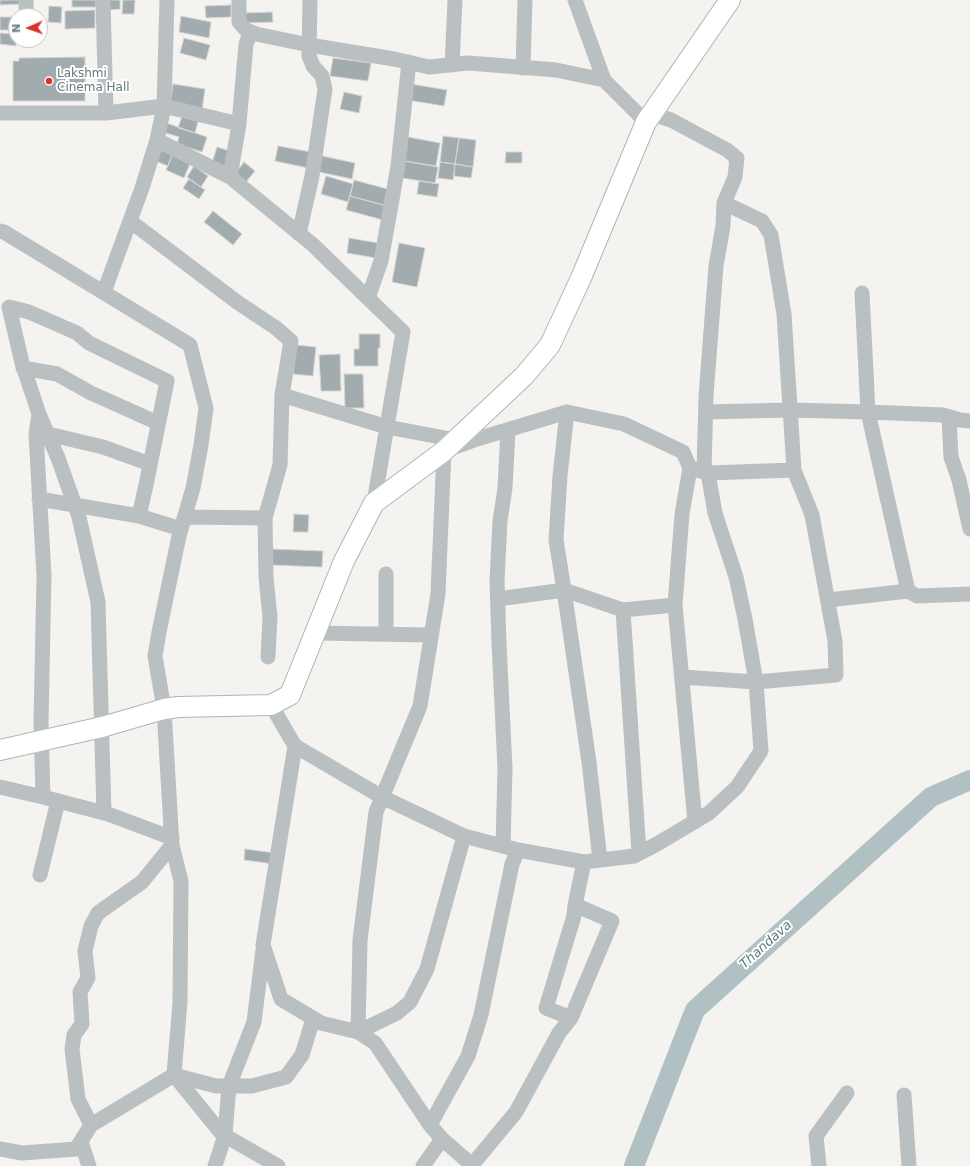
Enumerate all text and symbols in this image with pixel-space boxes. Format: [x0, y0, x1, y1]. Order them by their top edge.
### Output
north arrow [8, 8, 48, 48]
text: N [10, 24, 23, 33]
place label: Lakshmi Cinema Hall [57, 67, 130, 95]
marker: Lakshmi Cinema Hall [44, 76, 54, 86]
water label: Thandava [737, 918, 795, 972]

